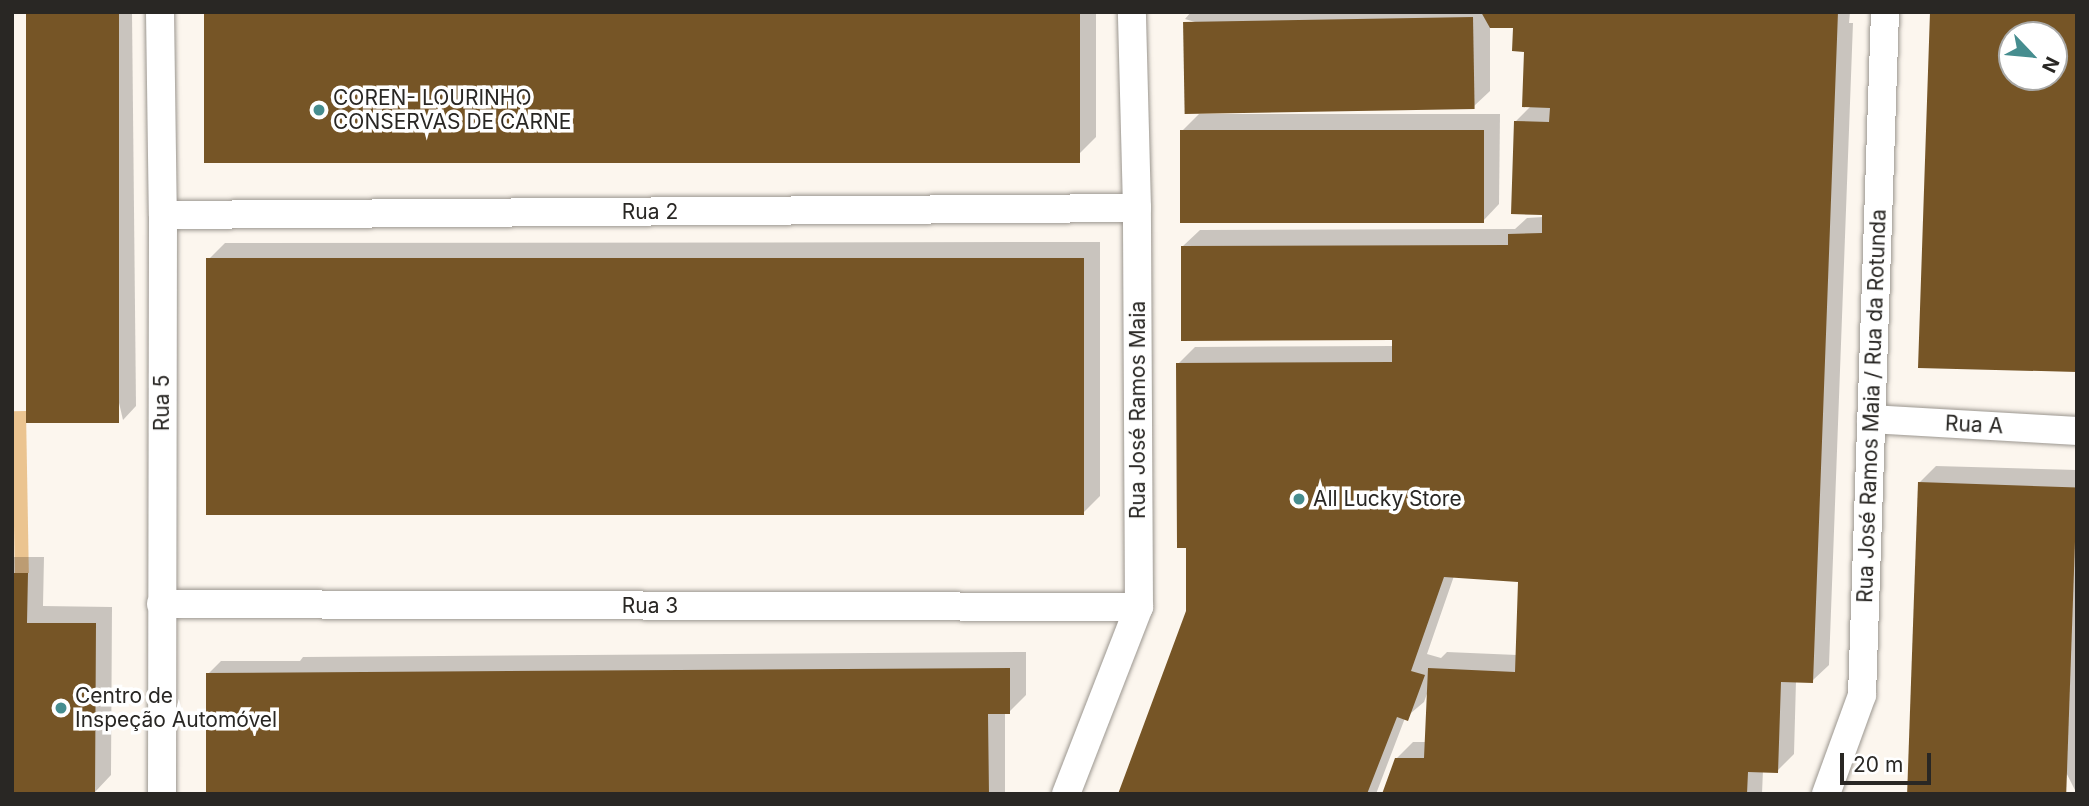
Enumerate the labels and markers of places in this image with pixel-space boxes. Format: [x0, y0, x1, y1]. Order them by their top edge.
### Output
place label: COREN- LOURINHO CONSERVAS DE CARNE [333, 85, 571, 135]
marker: COREN- LOURINHO CONSERVAS DE CARNE [311, 102, 327, 118]
place label: All Lucky Store [1313, 486, 1462, 512]
marker: All Lucky Store [1291, 491, 1307, 507]
place label: Centro de Inspeção Automóvel [75, 683, 277, 733]
marker: Centro de Inspeção Automóvel [53, 700, 69, 716]

